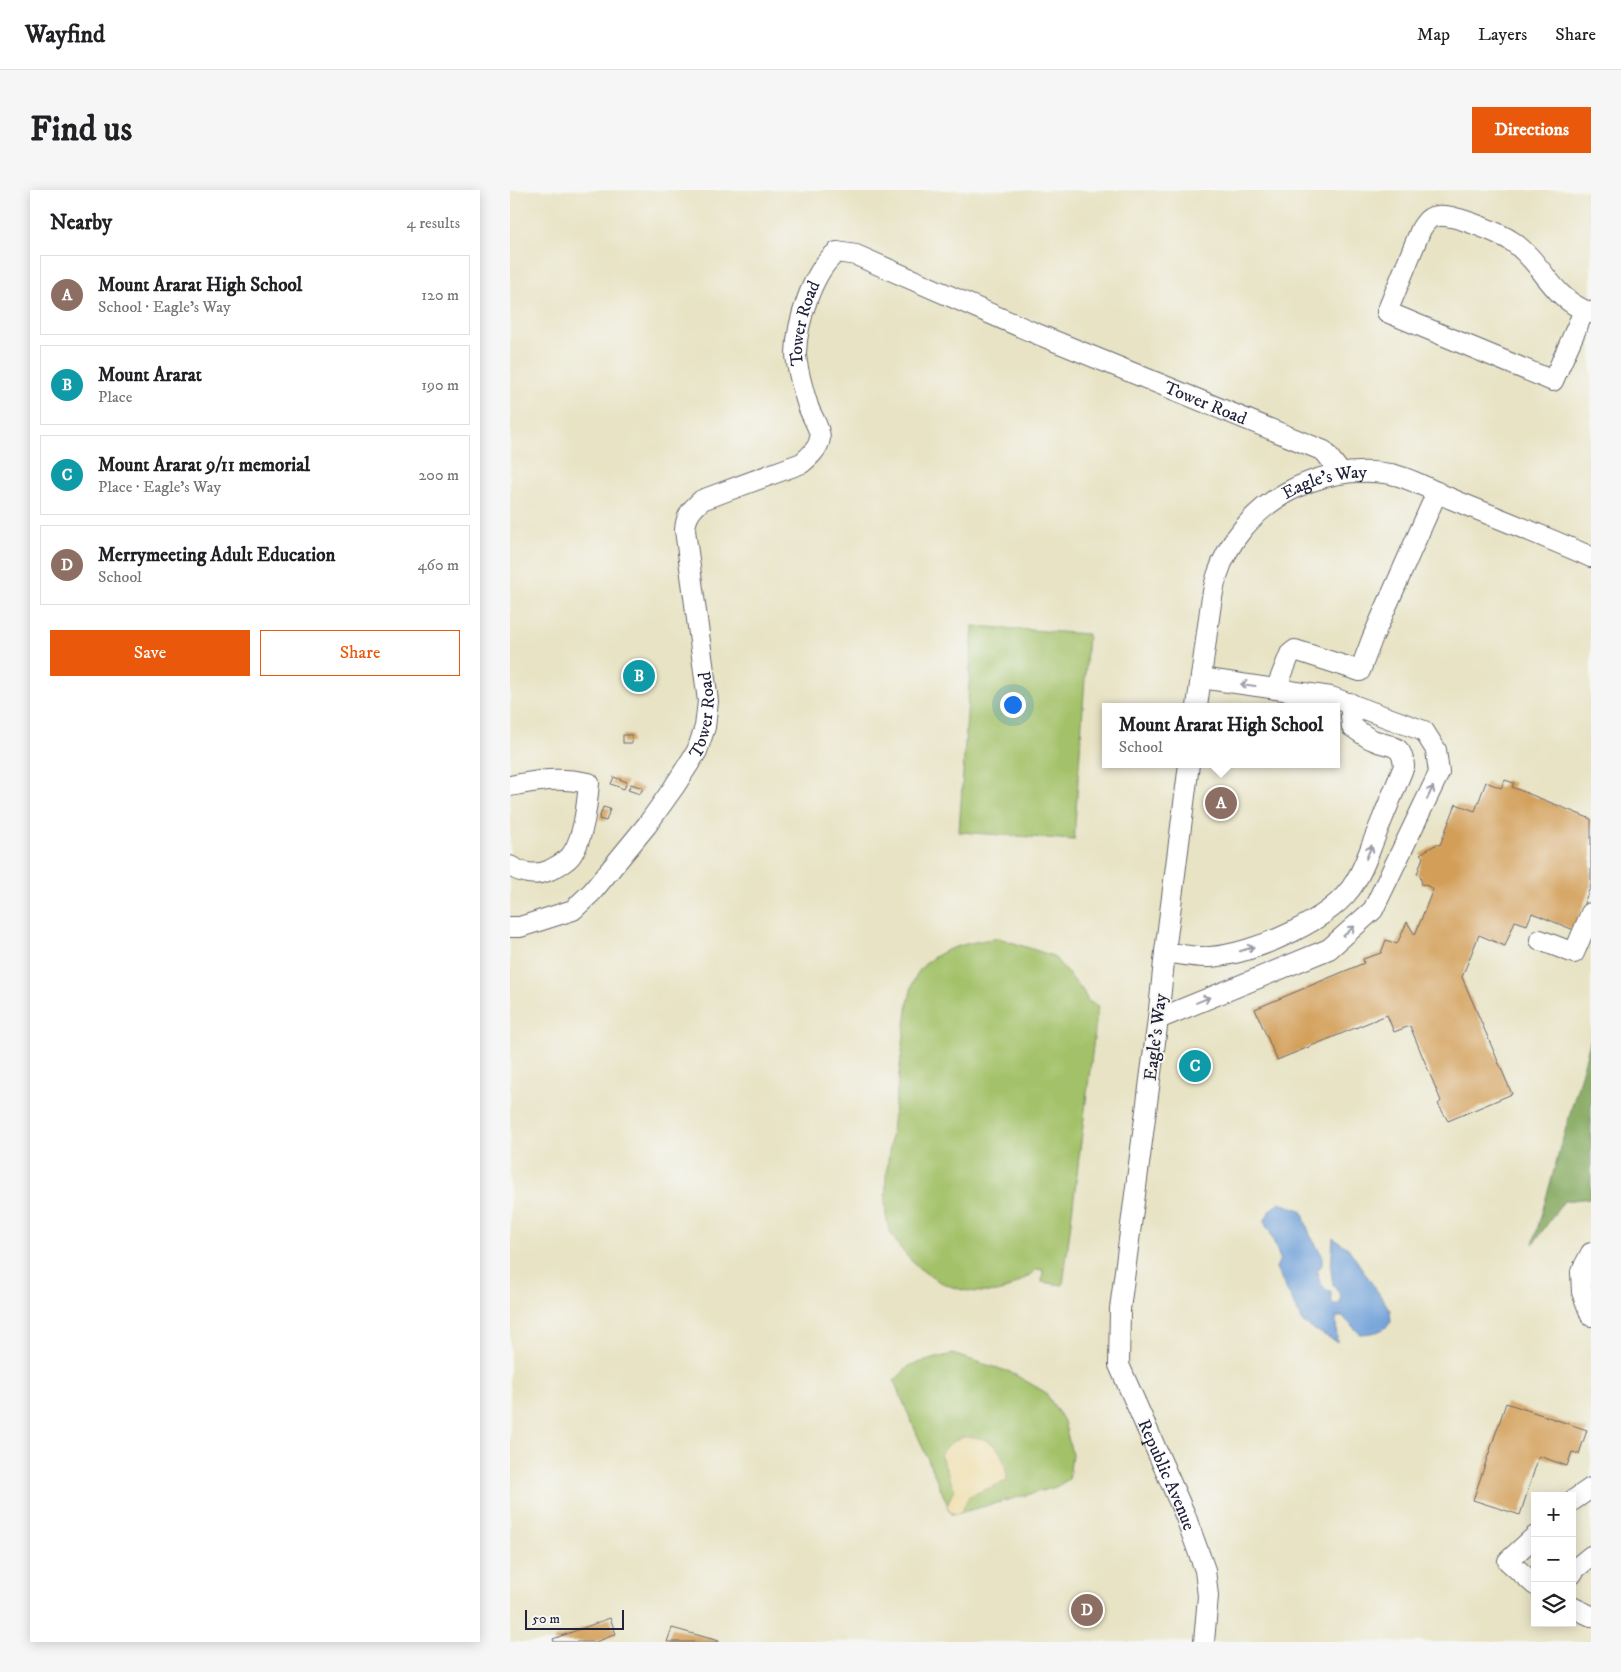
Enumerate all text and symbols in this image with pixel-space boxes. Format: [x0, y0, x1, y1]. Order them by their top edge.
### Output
text: Wayfind [25, 20, 105, 50]
text: Map [1417, 24, 1450, 46]
text: Layers [1478, 24, 1527, 46]
text: Share [1555, 24, 1596, 46]
button: Directions [1472, 107, 1591, 153]
text: Find us [30, 108, 132, 152]
text: Nearby [50, 210, 112, 236]
text: 4 results [407, 213, 460, 233]
text: Mount Ararat High School [98, 274, 302, 297]
street label: Tower Road [786, 277, 826, 367]
text: A [62, 285, 72, 305]
text: 120 m [421, 285, 459, 305]
text: School · Eagle's Way [98, 297, 231, 317]
text: Mount Ararat [98, 364, 202, 387]
text: B [62, 375, 72, 395]
text: 190 m [421, 375, 459, 395]
street label: Tower Road [1161, 377, 1250, 430]
text: Place [98, 387, 132, 407]
text: Mount Ararat 9/11 memorial [98, 454, 310, 477]
street label: Eagle's Way [1278, 462, 1368, 505]
text: C [62, 465, 72, 485]
text: 200 m [418, 465, 459, 485]
text: Place · Eagle's Way [98, 477, 221, 497]
text: Merrymeeting Adult Education [98, 544, 335, 567]
text: D [61, 555, 73, 575]
text: 460 m [417, 555, 459, 575]
text: School [98, 567, 142, 587]
button: Save [50, 630, 250, 676]
button: Share [260, 630, 460, 676]
pin: B [623, 657, 655, 695]
street label: Tower Road [685, 670, 720, 763]
one-way arrow [1240, 679, 1256, 689]
your location [1000, 692, 1026, 718]
popup [1102, 703, 1340, 768]
text: Mount Ararat High School [1119, 714, 1323, 737]
text: School [1119, 737, 1163, 757]
pin: A [1205, 784, 1237, 822]
one-way arrow [1425, 785, 1435, 800]
one-way arrow [1365, 845, 1375, 860]
one-way arrow [1343, 926, 1356, 937]
one-way arrow [1239, 943, 1255, 953]
street label: Eagle's Way [1140, 992, 1172, 1082]
one-way arrow [1195, 995, 1210, 1005]
pin: C [1179, 1047, 1211, 1085]
street label: Republic Avenue [1132, 1416, 1200, 1533]
map controls [1531, 1492, 1576, 1627]
button: + [1531, 1492, 1576, 1537]
button: − [1531, 1537, 1576, 1582]
button: layers [1531, 1582, 1576, 1627]
pin: D [1071, 1591, 1103, 1629]
scale bar [525, 1607, 624, 1630]
text: 50 m [532, 1610, 560, 1628]

